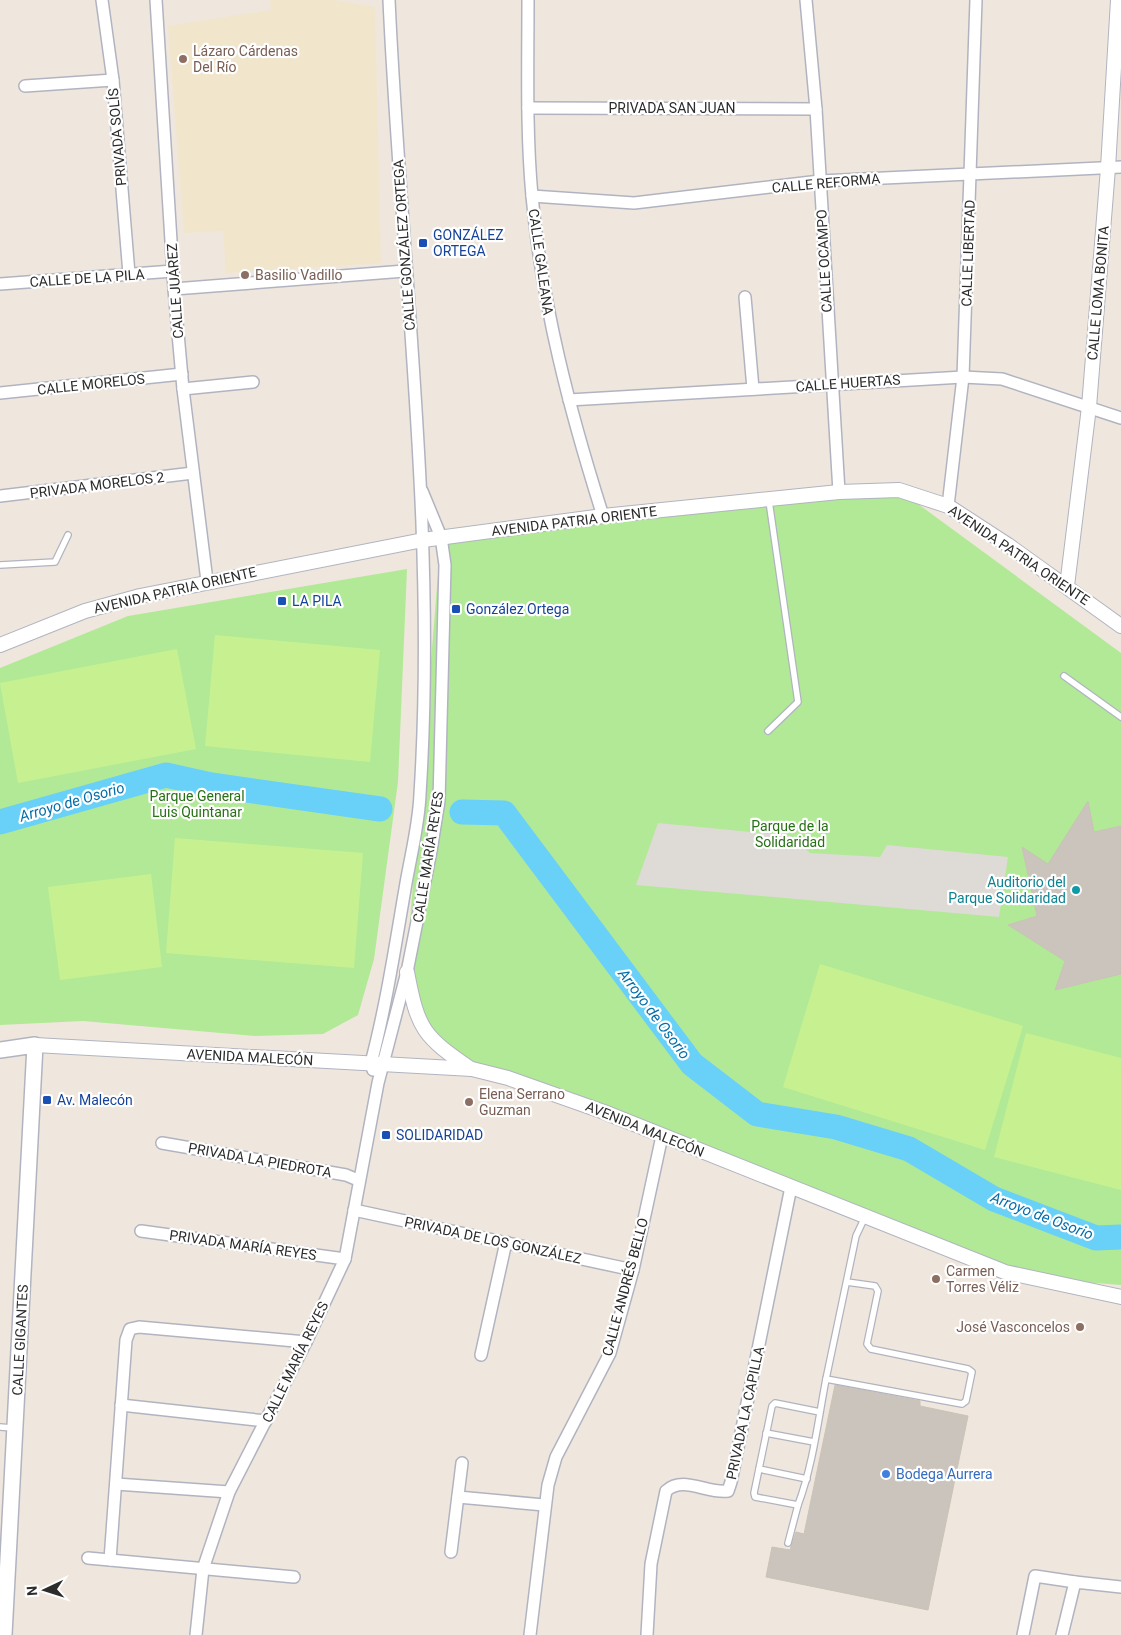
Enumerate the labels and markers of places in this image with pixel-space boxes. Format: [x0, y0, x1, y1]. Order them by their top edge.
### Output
place label: Lázaro Cárdenas Del Río [193, 43, 298, 75]
marker: Lázaro Cárdenas Del Río [177, 53, 189, 65]
place label: GONZÁLEZ ORTEGA [433, 226, 504, 259]
marker: GONZÁLEZ ORTEGA [417, 237, 429, 249]
place label: Basilio Vadillo [255, 267, 343, 283]
marker: Basilio Vadillo [239, 269, 251, 281]
place label: LA PILA [292, 593, 342, 609]
marker: LA PILA [276, 595, 288, 607]
place label: González Ortega [466, 601, 569, 617]
marker: González Ortega [450, 603, 462, 615]
place label: Auditorio del Parque Solidaridad [948, 874, 1066, 906]
marker: Auditorio del Parque Solidaridad [1070, 884, 1082, 896]
place label: Elena Serrano Guzman [479, 1086, 565, 1118]
place label: Av. Malecón [57, 1092, 133, 1108]
marker: Av. Malecón [41, 1094, 53, 1106]
marker: Elena Serrano Guzman [463, 1096, 475, 1108]
place label: SOLIDARIDAD [396, 1127, 483, 1143]
marker: SOLIDARIDAD [380, 1129, 392, 1141]
place label: Carmen Torres Véliz [946, 1263, 1019, 1295]
marker: Carmen Torres Véliz [930, 1273, 942, 1285]
place label: José Vasconcelos [956, 1319, 1070, 1335]
marker: José Vasconcelos [1074, 1321, 1086, 1333]
place label: Bodega Aurrera [896, 1466, 993, 1482]
marker: Bodega Aurrera [880, 1468, 892, 1480]

